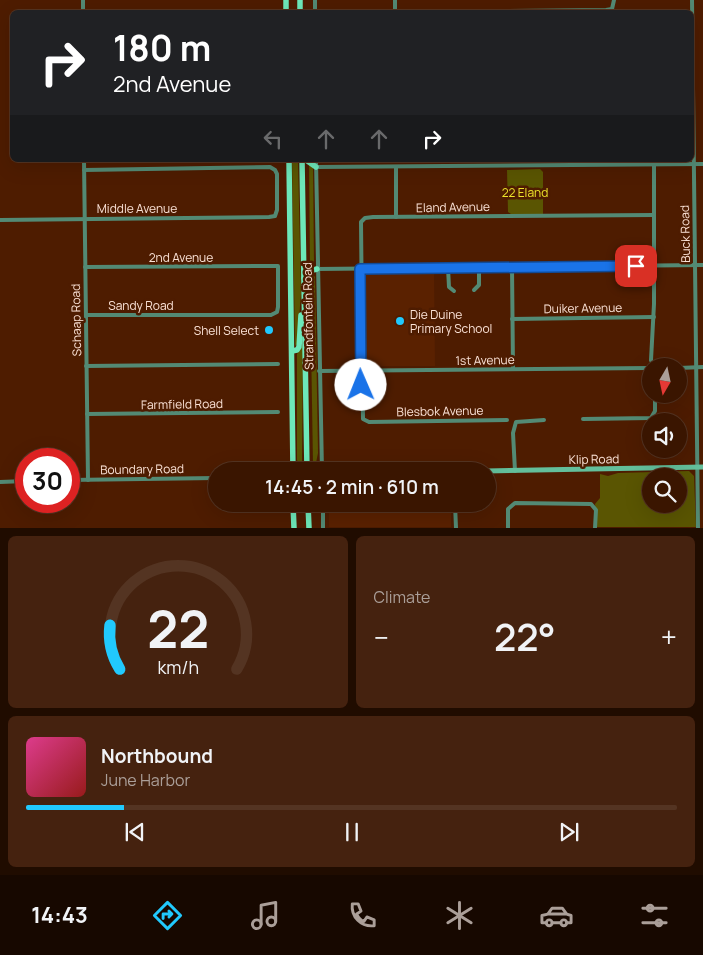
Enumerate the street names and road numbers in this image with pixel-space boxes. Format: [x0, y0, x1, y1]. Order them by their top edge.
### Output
street label: Eland Avenue [416, 198, 490, 216]
street label: Middle Avenue [97, 200, 177, 217]
street label: Buck Road [676, 205, 694, 263]
street label: 2nd Avenue [149, 249, 213, 266]
street label: Strandfontein Road [299, 262, 317, 370]
street label: Schaap Road [67, 284, 85, 356]
street label: Sandy Road [108, 297, 174, 314]
street label: Duiker Avenue [544, 299, 622, 317]
street label: 1st Avenue [455, 351, 515, 369]
street label: Farmfield Road [141, 395, 223, 413]
street label: Blesbok Avenue [396, 402, 484, 420]
street label: Klip Road [569, 450, 619, 468]
street label: Boundary Road [100, 460, 184, 478]

